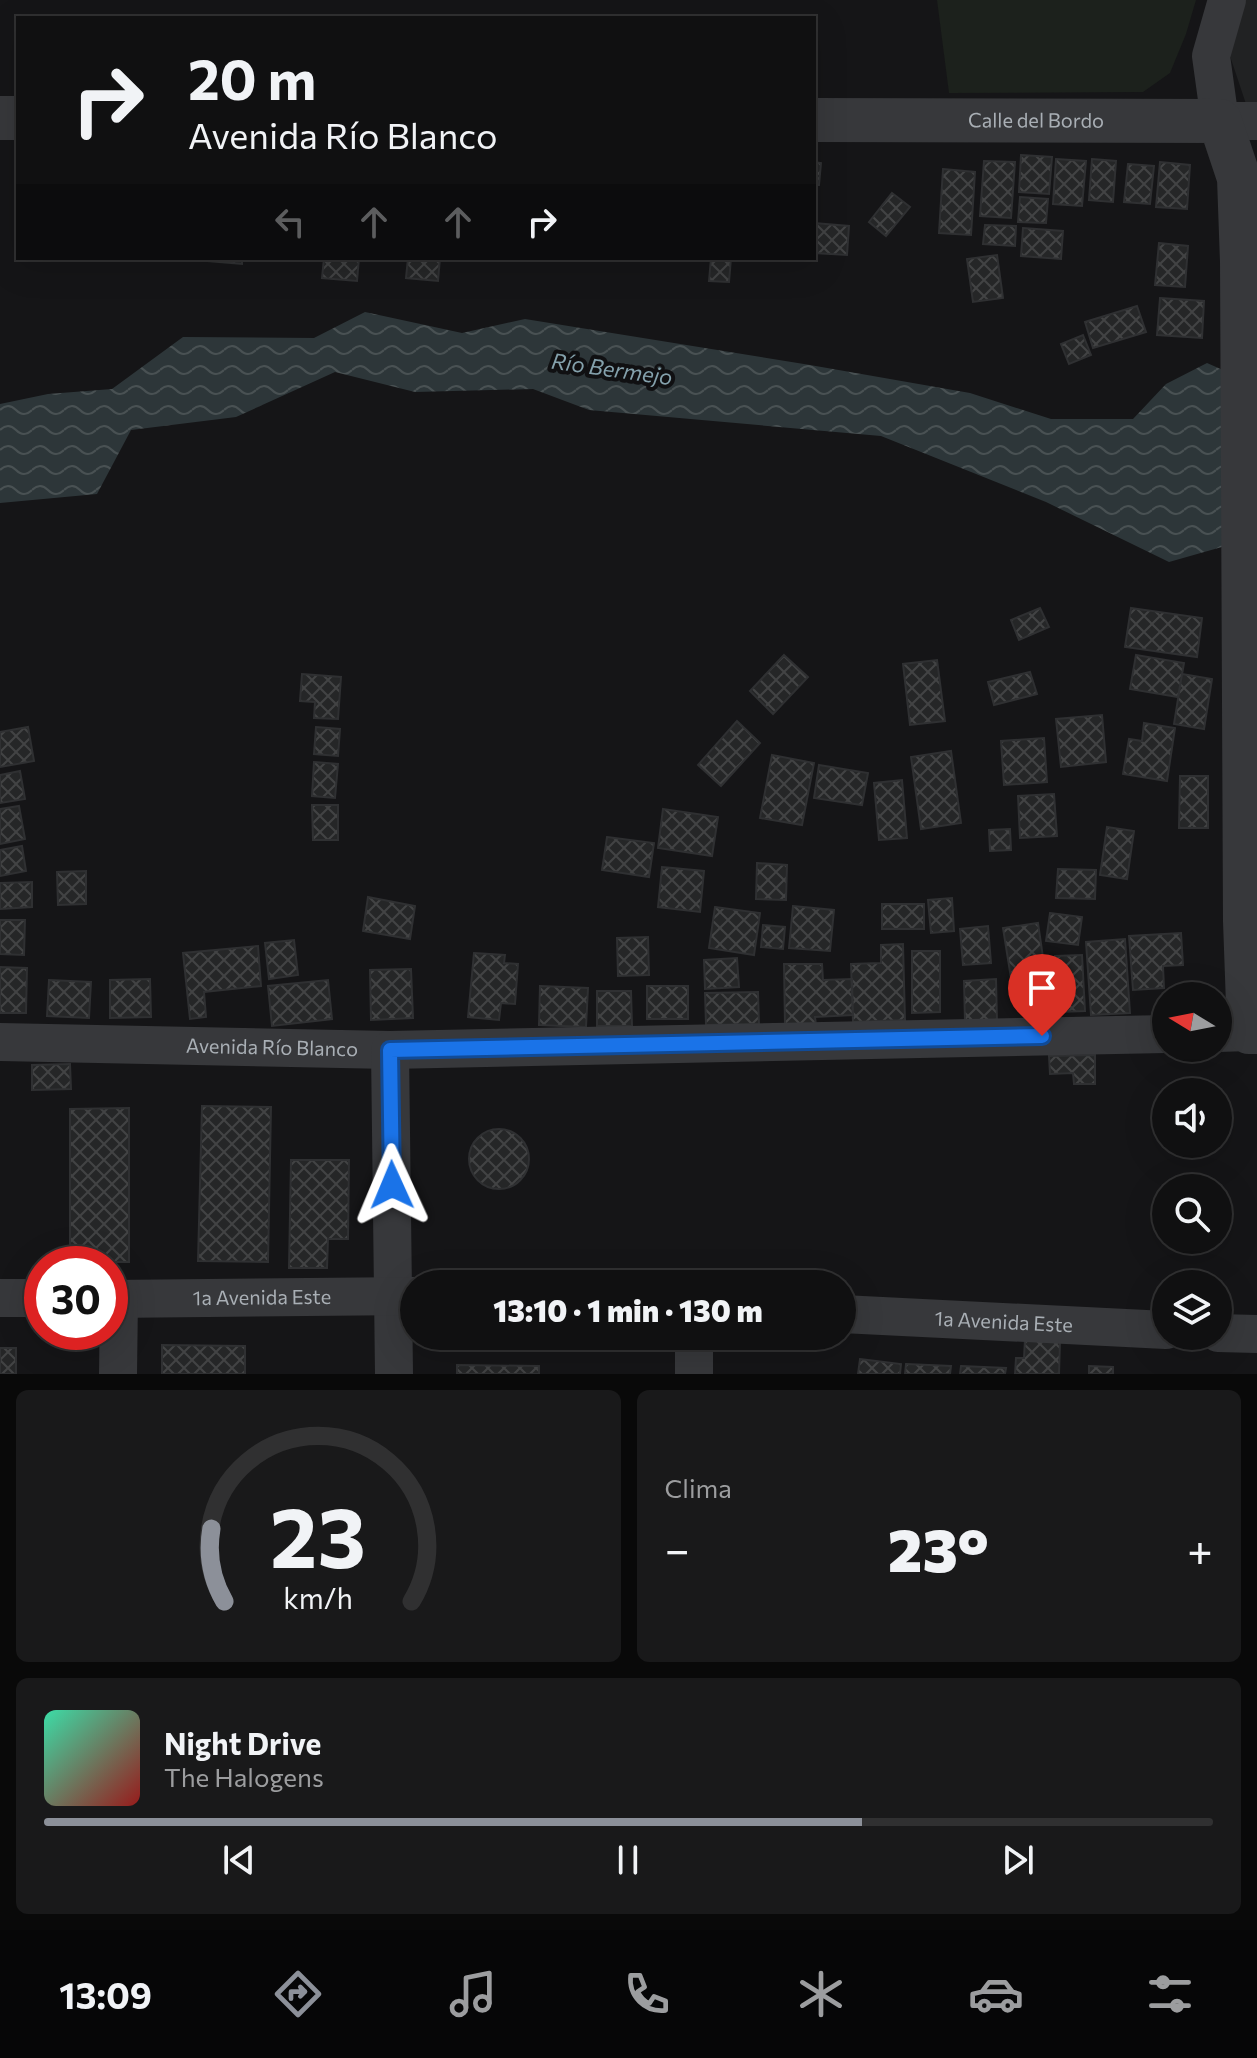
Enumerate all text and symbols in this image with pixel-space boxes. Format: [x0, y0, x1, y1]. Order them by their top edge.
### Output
text: 20 m [188, 43, 316, 112]
icon: right [56, 48, 160, 152]
street label: Calle del Bordo [968, 107, 1104, 132]
text: Avenida Río Blanco [188, 112, 498, 156]
icon: left [268, 200, 312, 244]
icon: ahead [352, 200, 396, 244]
icon: ahead [436, 200, 480, 244]
icon: right [520, 200, 564, 244]
water label: Río Bermejo [550, 347, 674, 390]
pin [1008, 954, 1076, 1036]
icon: arrive [1020, 966, 1064, 1010]
north arrow [1152, 982, 1232, 1062]
map controls [1152, 982, 1232, 1350]
street label: Avenida Río Blanco [186, 1033, 358, 1060]
button: sound [1152, 1078, 1232, 1158]
position arrow [350, 1143, 434, 1227]
button: search [1152, 1174, 1232, 1254]
speed limit sign: 30 [24, 1246, 128, 1350]
button: layers [1152, 1270, 1232, 1350]
street label: 1a Avenida Este [193, 1284, 331, 1309]
text: 13:10 · 1 min · 130 m [493, 1291, 763, 1328]
street label: 1a Avenida Este [934, 1306, 1074, 1336]
text: Clima [665, 1472, 732, 1503]
text: 23 [270, 1483, 366, 1585]
text: 23° [888, 1511, 989, 1584]
text: − [665, 1521, 690, 1575]
text: + [1187, 1521, 1213, 1575]
text: km/h [283, 1580, 353, 1615]
text: Night Drive [164, 1724, 321, 1761]
text: The Halogens [164, 1761, 324, 1792]
icon: previous [217, 1838, 261, 1882]
icon: pause [606, 1838, 650, 1882]
icon: next [996, 1838, 1040, 1882]
icon: directions [270, 1966, 326, 2022]
icon: music [445, 1966, 501, 2022]
icon: phone [619, 1966, 675, 2022]
icon: climate [793, 1966, 849, 2022]
icon: car [968, 1966, 1024, 2022]
icon: filters [1142, 1966, 1198, 2022]
text: 13:09 [59, 1972, 152, 2016]

